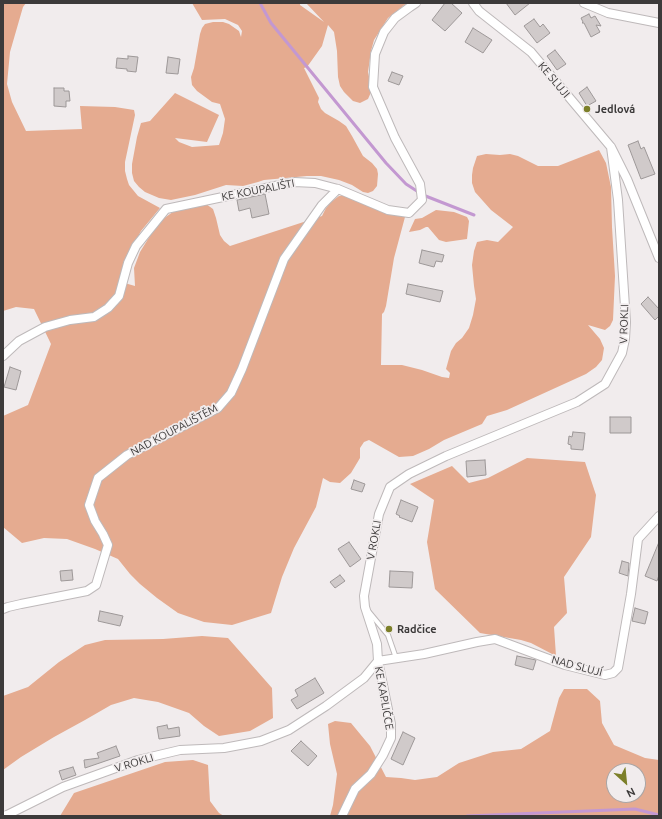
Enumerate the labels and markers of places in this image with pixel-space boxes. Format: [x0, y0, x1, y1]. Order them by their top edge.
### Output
place label: Jedlová [595, 102, 635, 116]
marker: Jedlová [582, 104, 592, 114]
place label: Radčice [397, 622, 437, 636]
marker: Radčice [384, 624, 394, 634]

